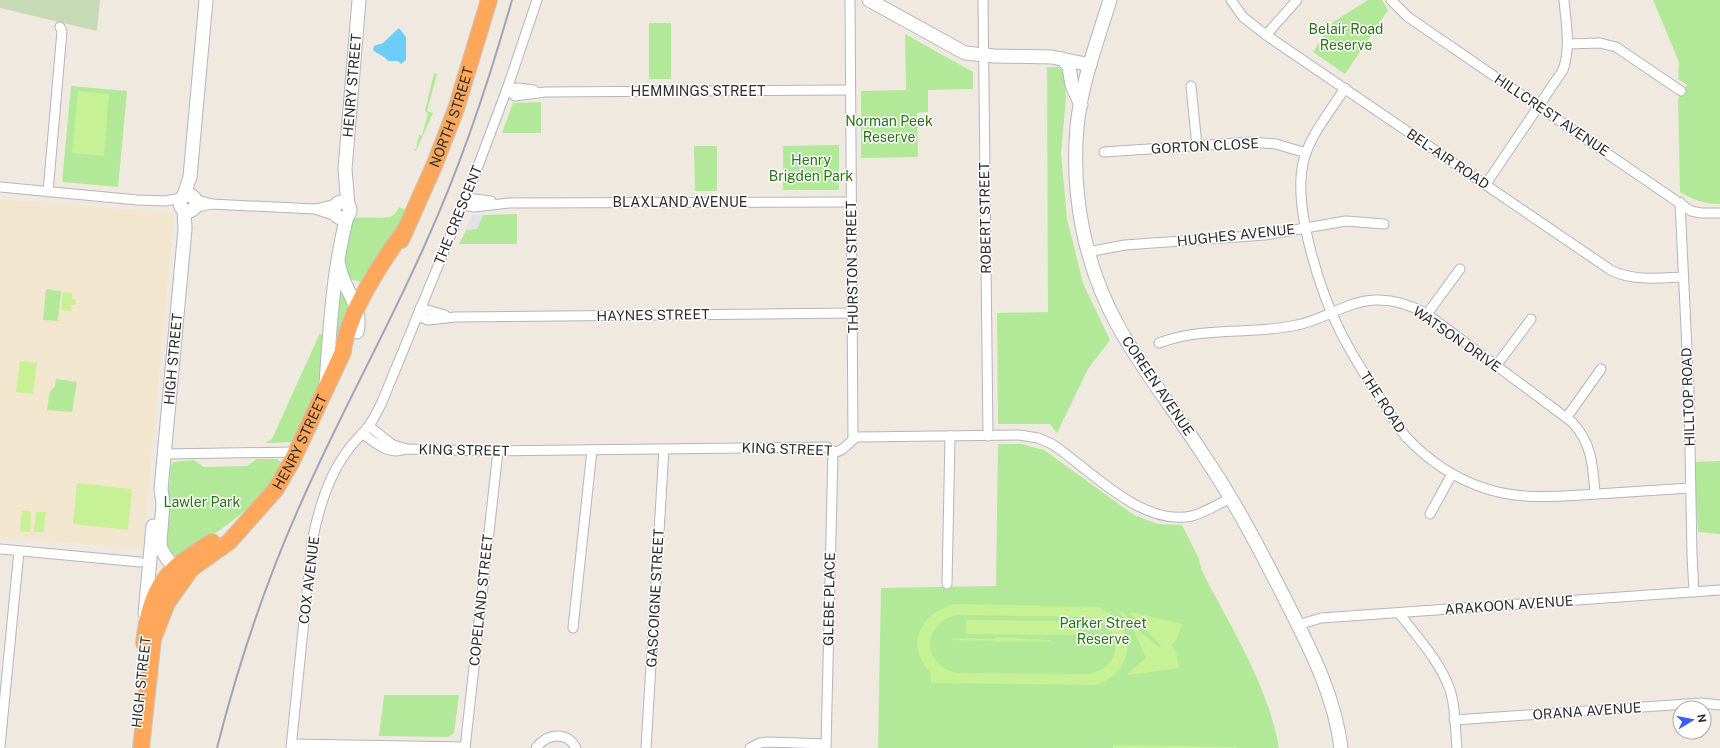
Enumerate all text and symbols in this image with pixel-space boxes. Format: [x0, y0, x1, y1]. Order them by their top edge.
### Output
park label: Belair Road Reserve [1309, 21, 1383, 53]
street label: HENRY STREET [340, 33, 364, 138]
street label: NORTH STREET [426, 65, 476, 170]
street label: HILLCREST AVENUE [1492, 71, 1612, 159]
street label: HEMMINGS STREET [631, 83, 765, 99]
park label: Norman Peek Reserve [845, 113, 933, 145]
street label: BEL-AIR ROAD [1404, 126, 1492, 192]
street label: GORTON CLOSE [1151, 135, 1259, 157]
park label: Henry Brigden Park [769, 152, 853, 184]
street label: ROBERT STREET [976, 162, 994, 274]
street label: THE CRESCENT [431, 163, 485, 267]
street label: BLAXLAND AVENUE [612, 194, 748, 210]
street label: THURSTON STREET [843, 201, 861, 333]
street label: HUGHES AVENUE [1176, 221, 1296, 249]
street label: WATSON DRIVE [1410, 303, 1504, 375]
street label: HAYNES STREET [596, 306, 710, 324]
street label: HIGH STREET [161, 312, 185, 406]
street label: COREEN AVENUE [1119, 333, 1197, 439]
street label: HILLTOP ROAD [1678, 347, 1698, 447]
street label: THE ROAD [1357, 368, 1409, 436]
street label: HENRY STREET [269, 392, 330, 492]
street label: KING STREET [741, 439, 833, 459]
street label: KING STREET [419, 441, 509, 459]
park label: Lawler Park [164, 494, 241, 510]
street label: GASCOIGNE STREET [643, 528, 667, 668]
street label: COPELAND STREET [466, 533, 496, 667]
street label: COX AVENUE [296, 535, 322, 625]
street label: GLEBE PLACE [820, 552, 838, 646]
street label: ARAKOON AVENUE [1444, 593, 1574, 617]
park label: Parker Street Reserve [1059, 615, 1147, 647]
street label: HIGH STREET [128, 635, 154, 729]
street label: ORANA AVENUE [1532, 699, 1642, 723]
north arrow [1672, 700, 1712, 740]
text: N [1695, 713, 1709, 724]

